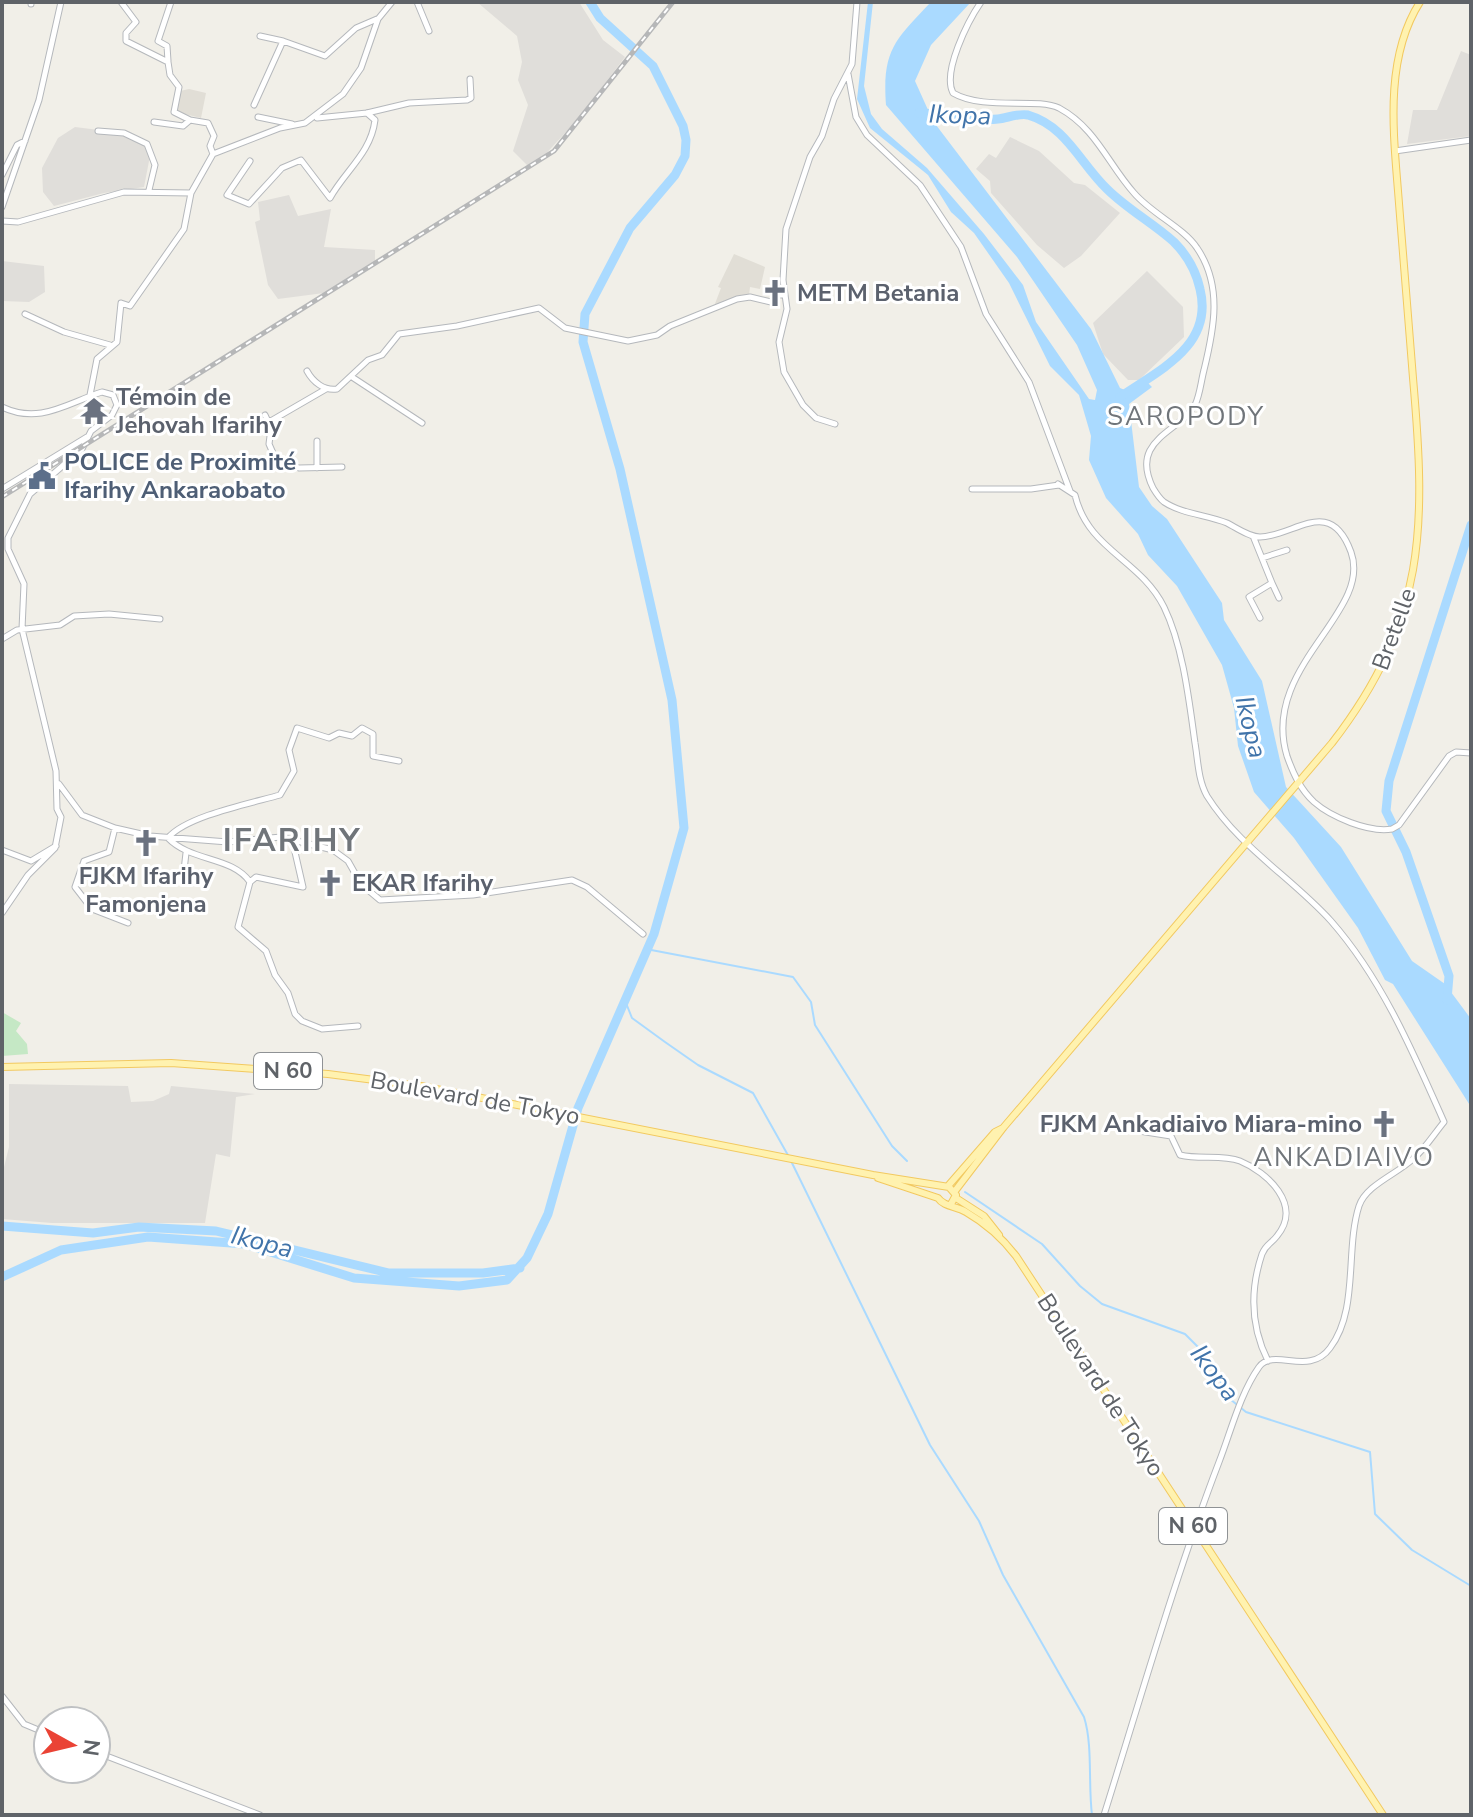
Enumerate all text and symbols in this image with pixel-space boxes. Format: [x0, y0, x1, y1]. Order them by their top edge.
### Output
water label: Ikopa [928, 96, 992, 134]
place label: METM Betania [797, 277, 959, 309]
church icon: METM Betania [760, 278, 790, 308]
place label: Témoin de Jehovah Ifarihy [115, 381, 282, 441]
temple icon: Témoin de Jehovah Ifarihy [79, 396, 109, 426]
district label: SAROPODY [1107, 399, 1265, 434]
place label: POLICE de Proximité Ifarihy Ankaraobato [64, 446, 296, 506]
public building icon: POLICE de Proximité Ifarihy Ankaraobato [27, 461, 57, 491]
street label: Bretelle [1364, 583, 1424, 675]
water label: Ikopa [1226, 692, 1276, 762]
district label: IFARIHY [223, 819, 361, 862]
church icon: FJKM Ifarihy Famonjena [131, 828, 161, 858]
place label: FJKM Ifarihy Famonjena [79, 860, 214, 920]
place label: EKAR Ifarihy [352, 867, 493, 899]
church icon: EKAR Ifarihy [315, 868, 345, 898]
road number: N 60 [254, 1053, 322, 1089]
street label: Boulevard de Tokyo [368, 1064, 582, 1132]
place label: FJKM Ankadiaivo Miara-mino [1040, 1108, 1362, 1140]
church icon: FJKM Ankadiaivo Miara-mino [1369, 1109, 1399, 1139]
district label: ANKADIAIVO [1253, 1140, 1435, 1175]
water label: Ikopa [227, 1217, 297, 1267]
street label: Boulevard de Tokyo [1030, 1287, 1172, 1483]
water label: Ikopa [1182, 1337, 1248, 1409]
road number: N 60 [1159, 1508, 1227, 1544]
north arrow [32, 1705, 112, 1785]
text: N [75, 1737, 107, 1758]

